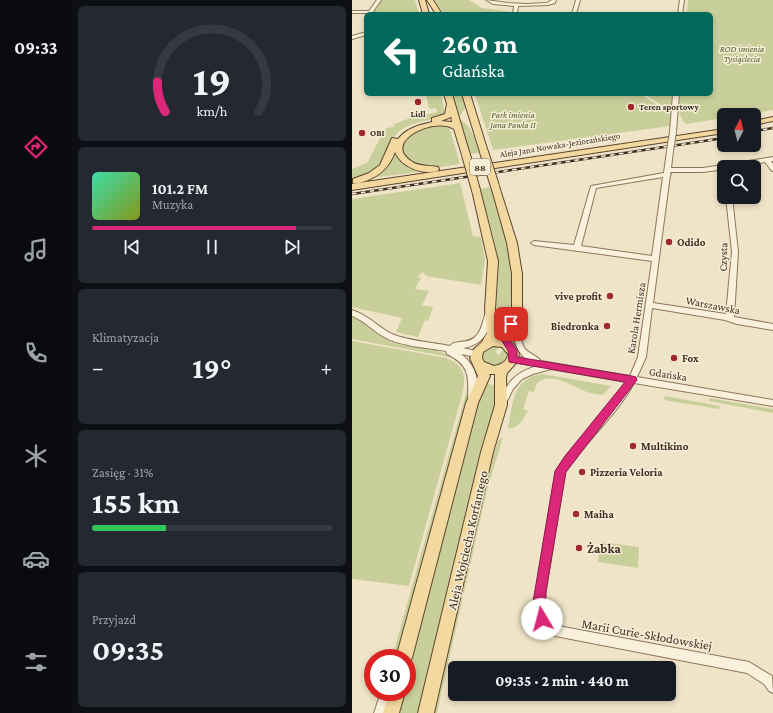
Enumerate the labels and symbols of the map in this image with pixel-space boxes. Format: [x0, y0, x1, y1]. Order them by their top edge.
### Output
park label: ROD imienia Tysiąclecia [720, 44, 765, 64]
marker: Lidl [413, 97, 423, 107]
marker: Teren sportowy [626, 102, 636, 112]
place label: Teren sportowy [639, 102, 699, 112]
north arrow [717, 108, 761, 152]
place label: Lidl [411, 109, 426, 119]
park label: Park imienia Jana Pawła II [488, 110, 536, 130]
marker: OBI [357, 128, 367, 138]
place label: OBI [370, 128, 385, 138]
street label: Aleja Jana Nowaka-Jeziorańskiego [499, 130, 622, 160]
road number: 88 [470, 159, 490, 175]
place label: Odido [677, 236, 706, 248]
marker: Odido [664, 237, 674, 247]
street label: Czysta [717, 242, 730, 272]
street label: Karola Hermisza [624, 281, 648, 355]
place label: vive profit [554, 290, 602, 302]
marker: vive profit [605, 291, 615, 301]
street label: Warszawska [685, 294, 741, 316]
pin [494, 307, 528, 341]
place label: Biedronka [551, 320, 600, 332]
marker: Biedronka [602, 321, 612, 331]
place label: Fox [682, 352, 699, 364]
marker: Fox [669, 353, 679, 363]
street label: Gdańska [648, 365, 688, 383]
place label: Multikino [641, 440, 689, 452]
marker: Multikino [628, 441, 638, 451]
place label: Pizzeria Veloria [590, 466, 663, 478]
marker: Pizzeria Veloria [577, 467, 587, 477]
street label: Aleja Wojciecha Korfantego [444, 469, 492, 611]
place label: Maiha [584, 508, 614, 520]
marker: Maiha [571, 509, 581, 519]
place label: Żabka [587, 541, 621, 556]
marker: Żabka [574, 543, 584, 553]
position arrow [521, 598, 563, 640]
street label: Marii Curie-Skłodowskiej [580, 616, 713, 654]
speed limit sign: 30 [364, 649, 416, 701]

